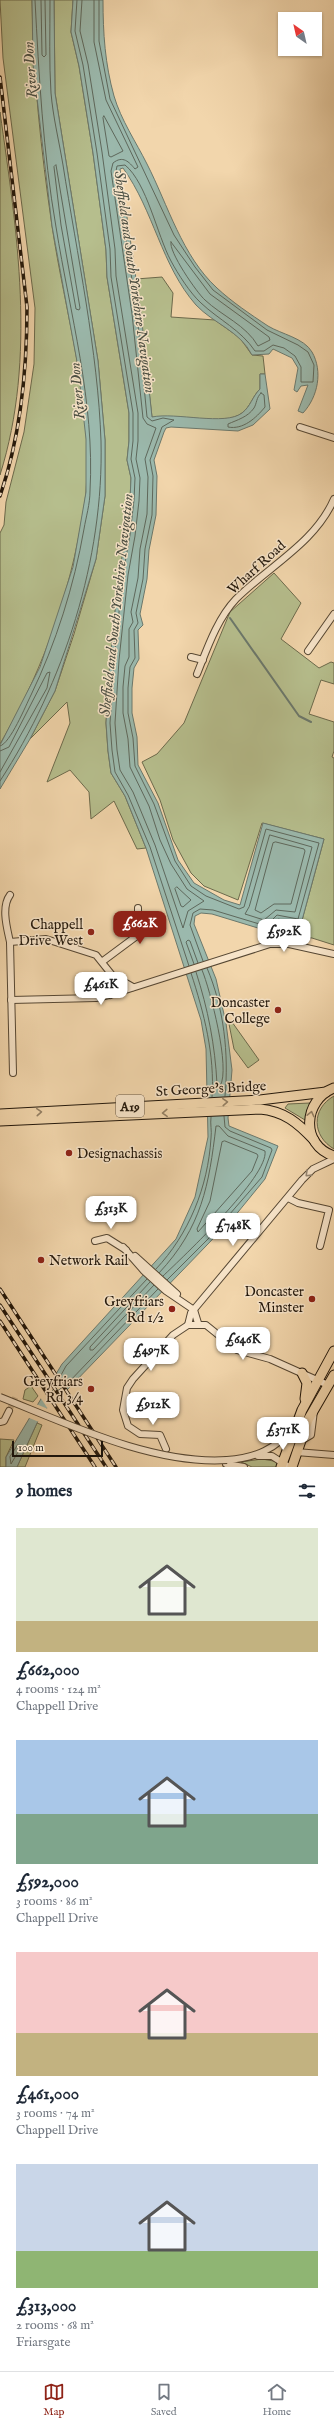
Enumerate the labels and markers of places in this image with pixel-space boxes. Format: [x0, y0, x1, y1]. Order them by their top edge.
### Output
pin: £662K [112, 911, 168, 945]
place label: Chappell Drive West [19, 916, 83, 950]
pin: £592K [256, 919, 312, 953]
marker: Chappell Drive West [86, 927, 96, 937]
pin: £461K [73, 972, 129, 1006]
place label: Doncaster College [210, 994, 271, 1028]
marker: Doncaster College [273, 1005, 283, 1015]
place label: Designachassis [77, 1145, 163, 1163]
marker: Designachassis [64, 1148, 74, 1158]
pin: £313K [83, 1196, 139, 1230]
pin: £748K [205, 1213, 261, 1247]
place label: Network Rail [49, 1252, 129, 1270]
marker: Network Rail [36, 1255, 46, 1265]
place label: Doncaster Minster [244, 1283, 304, 1317]
place label: Greyfriars Rd 1/2 [104, 1293, 164, 1327]
marker: Doncaster Minster [307, 1294, 317, 1304]
marker: Greyfriars Rd 1/2 [167, 1304, 177, 1314]
pin: £646K [215, 1327, 271, 1361]
pin: £497K [123, 1338, 179, 1372]
place label: Greyfriars Rd 3/4 [23, 1373, 83, 1407]
marker: Greyfriars Rd 3/4 [86, 1384, 96, 1394]
pin: £912K [125, 1392, 181, 1426]
pin: £371K [255, 1417, 311, 1451]

